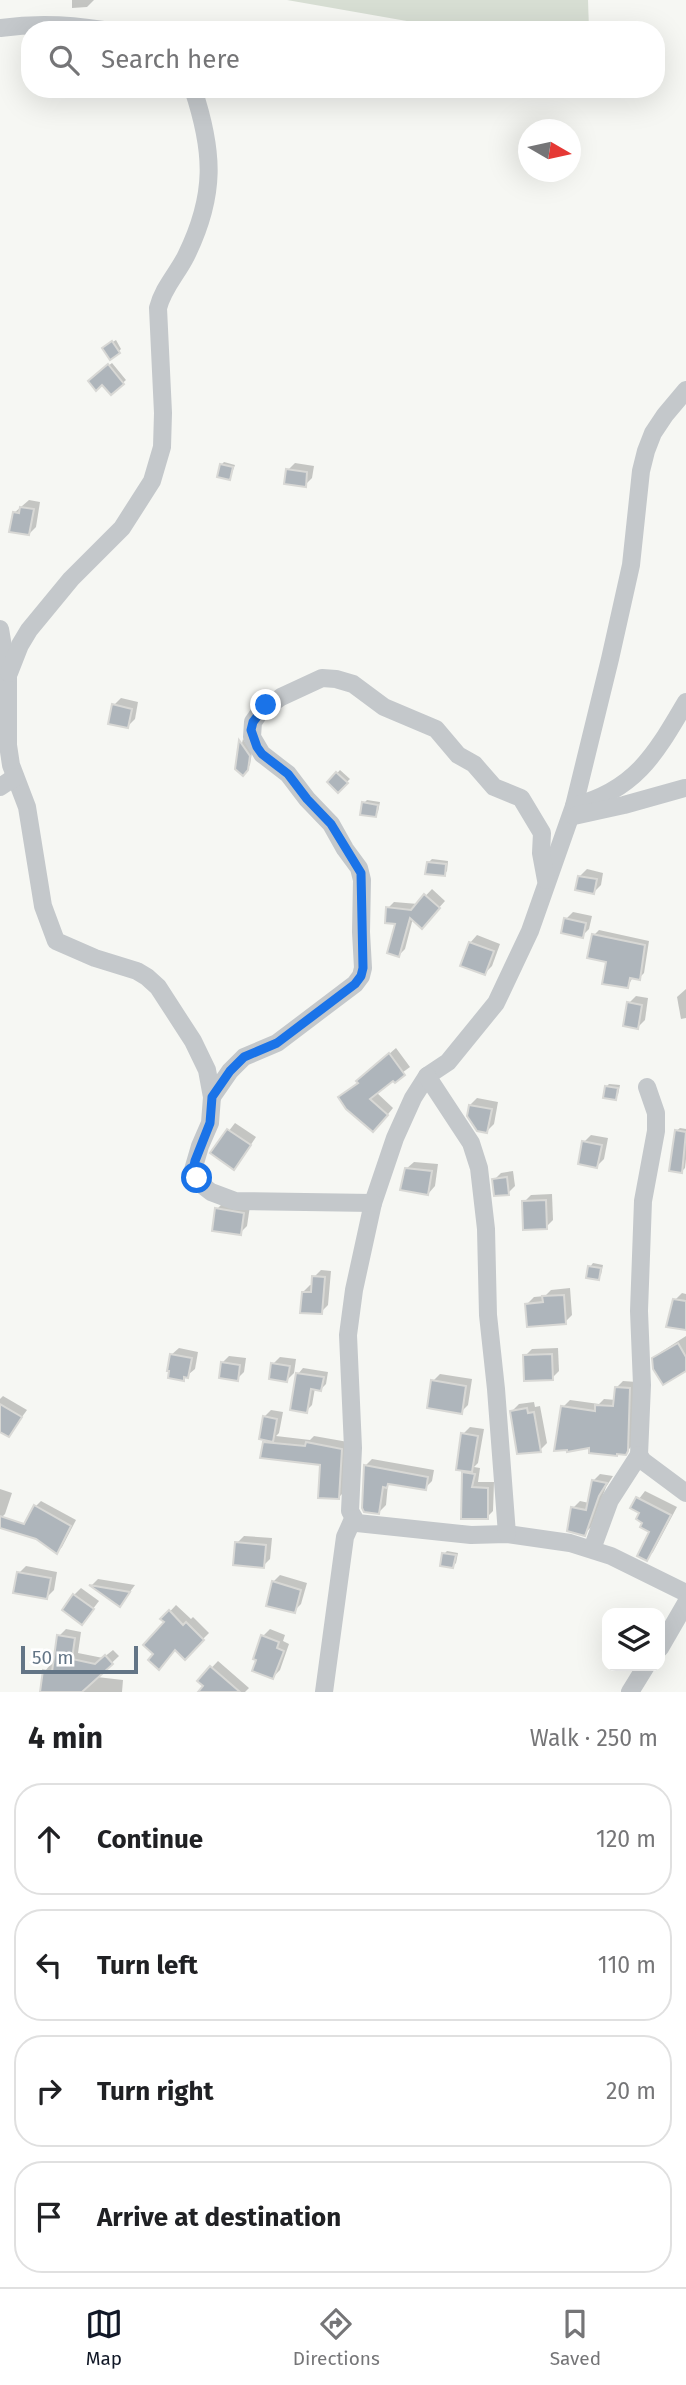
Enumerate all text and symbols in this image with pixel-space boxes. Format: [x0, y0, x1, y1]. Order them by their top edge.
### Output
search box [21, 21, 665, 98]
icon: search [45, 41, 83, 79]
text: Search here [101, 44, 240, 75]
north arrow [518, 119, 581, 182]
route end [250, 689, 281, 720]
route start [181, 1162, 212, 1193]
map controls [602, 1608, 665, 1671]
button: layers [602, 1608, 665, 1671]
scale bar [21, 1643, 138, 1675]
text: 50 m [32, 1646, 73, 1669]
text: 4 min [28, 1720, 103, 1756]
text: Walk · 250 m [530, 1724, 658, 1752]
icon: ahead [30, 1820, 68, 1858]
text: Continue [97, 1824, 203, 1855]
text: 120 m [596, 1825, 656, 1853]
icon: left [30, 1946, 68, 1984]
text: Turn left [97, 1950, 198, 1981]
text: 110 m [598, 1951, 656, 1979]
icon: right [30, 2072, 68, 2110]
text: Turn right [97, 2076, 214, 2107]
text: 20 m [606, 2077, 656, 2105]
icon: arrive [30, 2198, 68, 2236]
text: Arrive at destination [97, 2202, 341, 2233]
tab: Map [85, 2305, 123, 2370]
tab: Directions [293, 2305, 380, 2370]
tab: Saved [550, 2305, 601, 2370]

